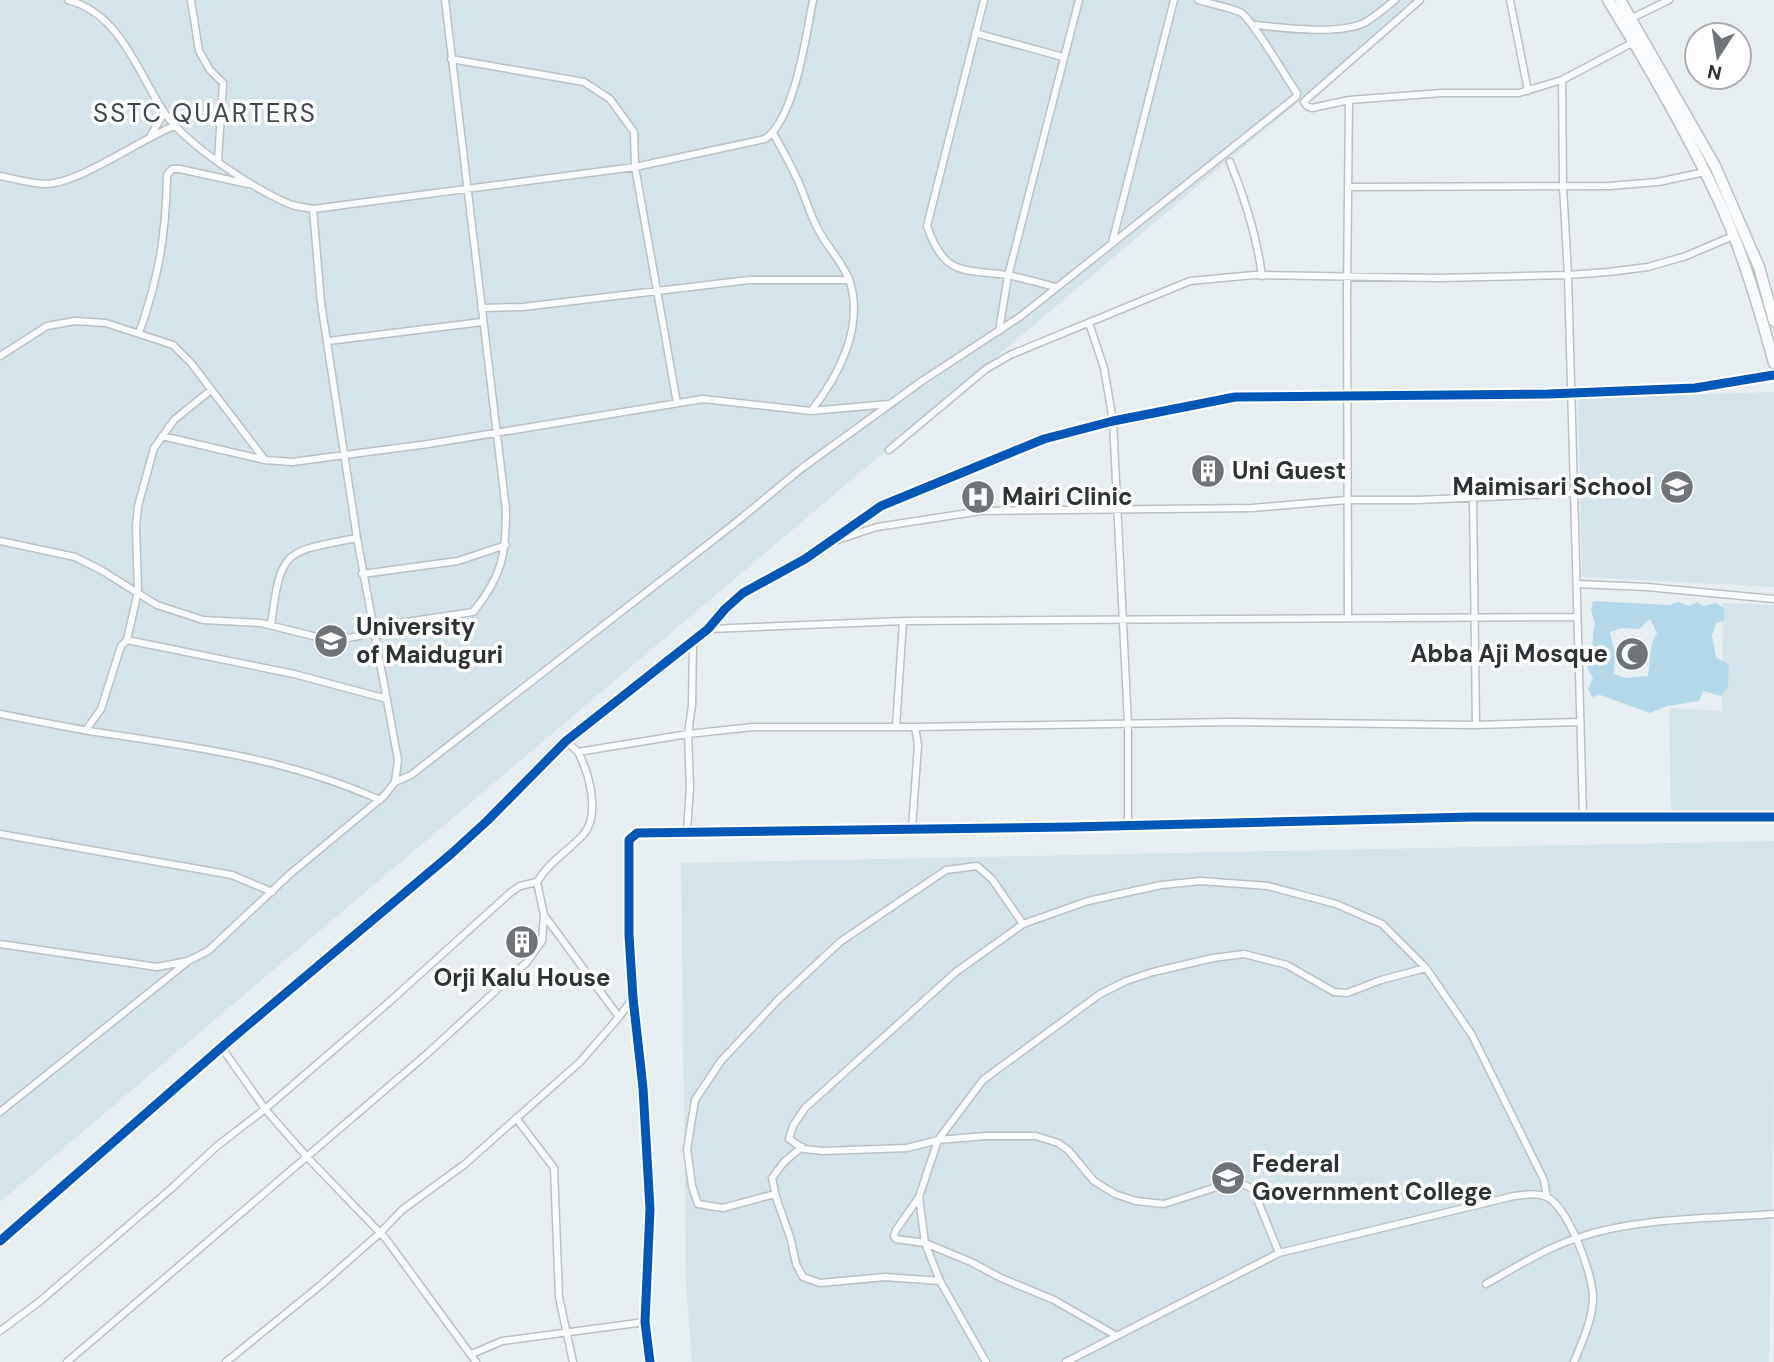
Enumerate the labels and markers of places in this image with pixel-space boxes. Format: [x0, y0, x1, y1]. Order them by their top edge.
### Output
building icon: Uni Guest [1189, 452, 1227, 490]
place label: Uni Guest [1232, 455, 1346, 486]
school or university icon: Maimisari School [1658, 468, 1696, 506]
place label: Maimisari School [1452, 471, 1652, 502]
hospital icon: Mairi Clinic [959, 478, 997, 516]
place label: Mairi Clinic [1002, 481, 1133, 512]
place label: University of Maiduguri [356, 611, 503, 670]
school or university icon: University of Maiduguri [312, 622, 350, 660]
mosque icon: Abba Aji Mosque [1613, 635, 1651, 673]
place label: Abba Aji Mosque [1410, 638, 1608, 669]
building icon: Orji Kalu House [503, 923, 541, 961]
place label: Orji Kalu House [434, 962, 610, 993]
place label: Federal Government College [1252, 1148, 1492, 1207]
school or university icon: Federal Government College [1209, 1159, 1247, 1197]

